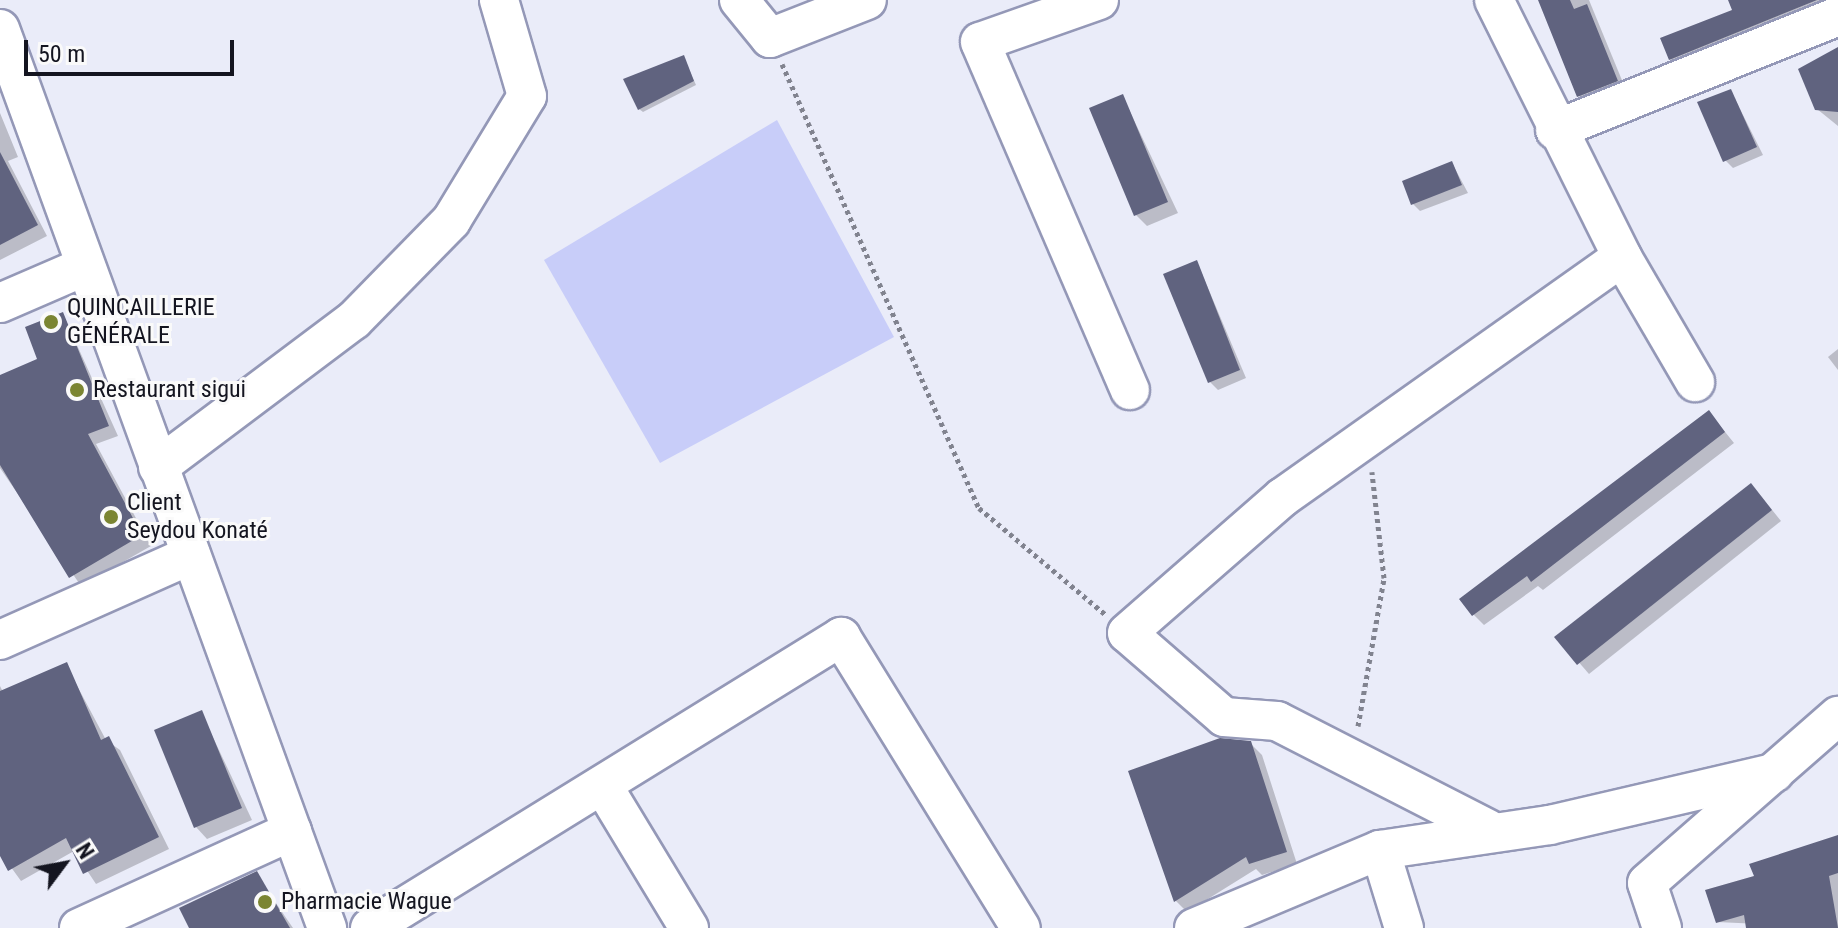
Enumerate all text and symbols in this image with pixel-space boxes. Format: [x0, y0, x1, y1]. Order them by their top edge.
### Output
scale bar [28, 24, 238, 74]
text: 50 m [38, 40, 85, 68]
place label: QUINCAILLERIE GÉNÉRALE [67, 294, 215, 350]
marker: QUINCAILLERIE GÉNÉRALE [42, 313, 60, 331]
place label: Restaurant sigui [93, 376, 246, 404]
marker: Restaurant sigui [68, 381, 86, 399]
place label: Client Seydou Konaté [127, 489, 268, 545]
marker: Client Seydou Konaté [102, 508, 120, 526]
north arrow [24, 824, 104, 904]
text: N [71, 839, 99, 863]
place label: Pharmacie Wague [281, 888, 452, 916]
marker: Pharmacie Wague [256, 893, 274, 911]

